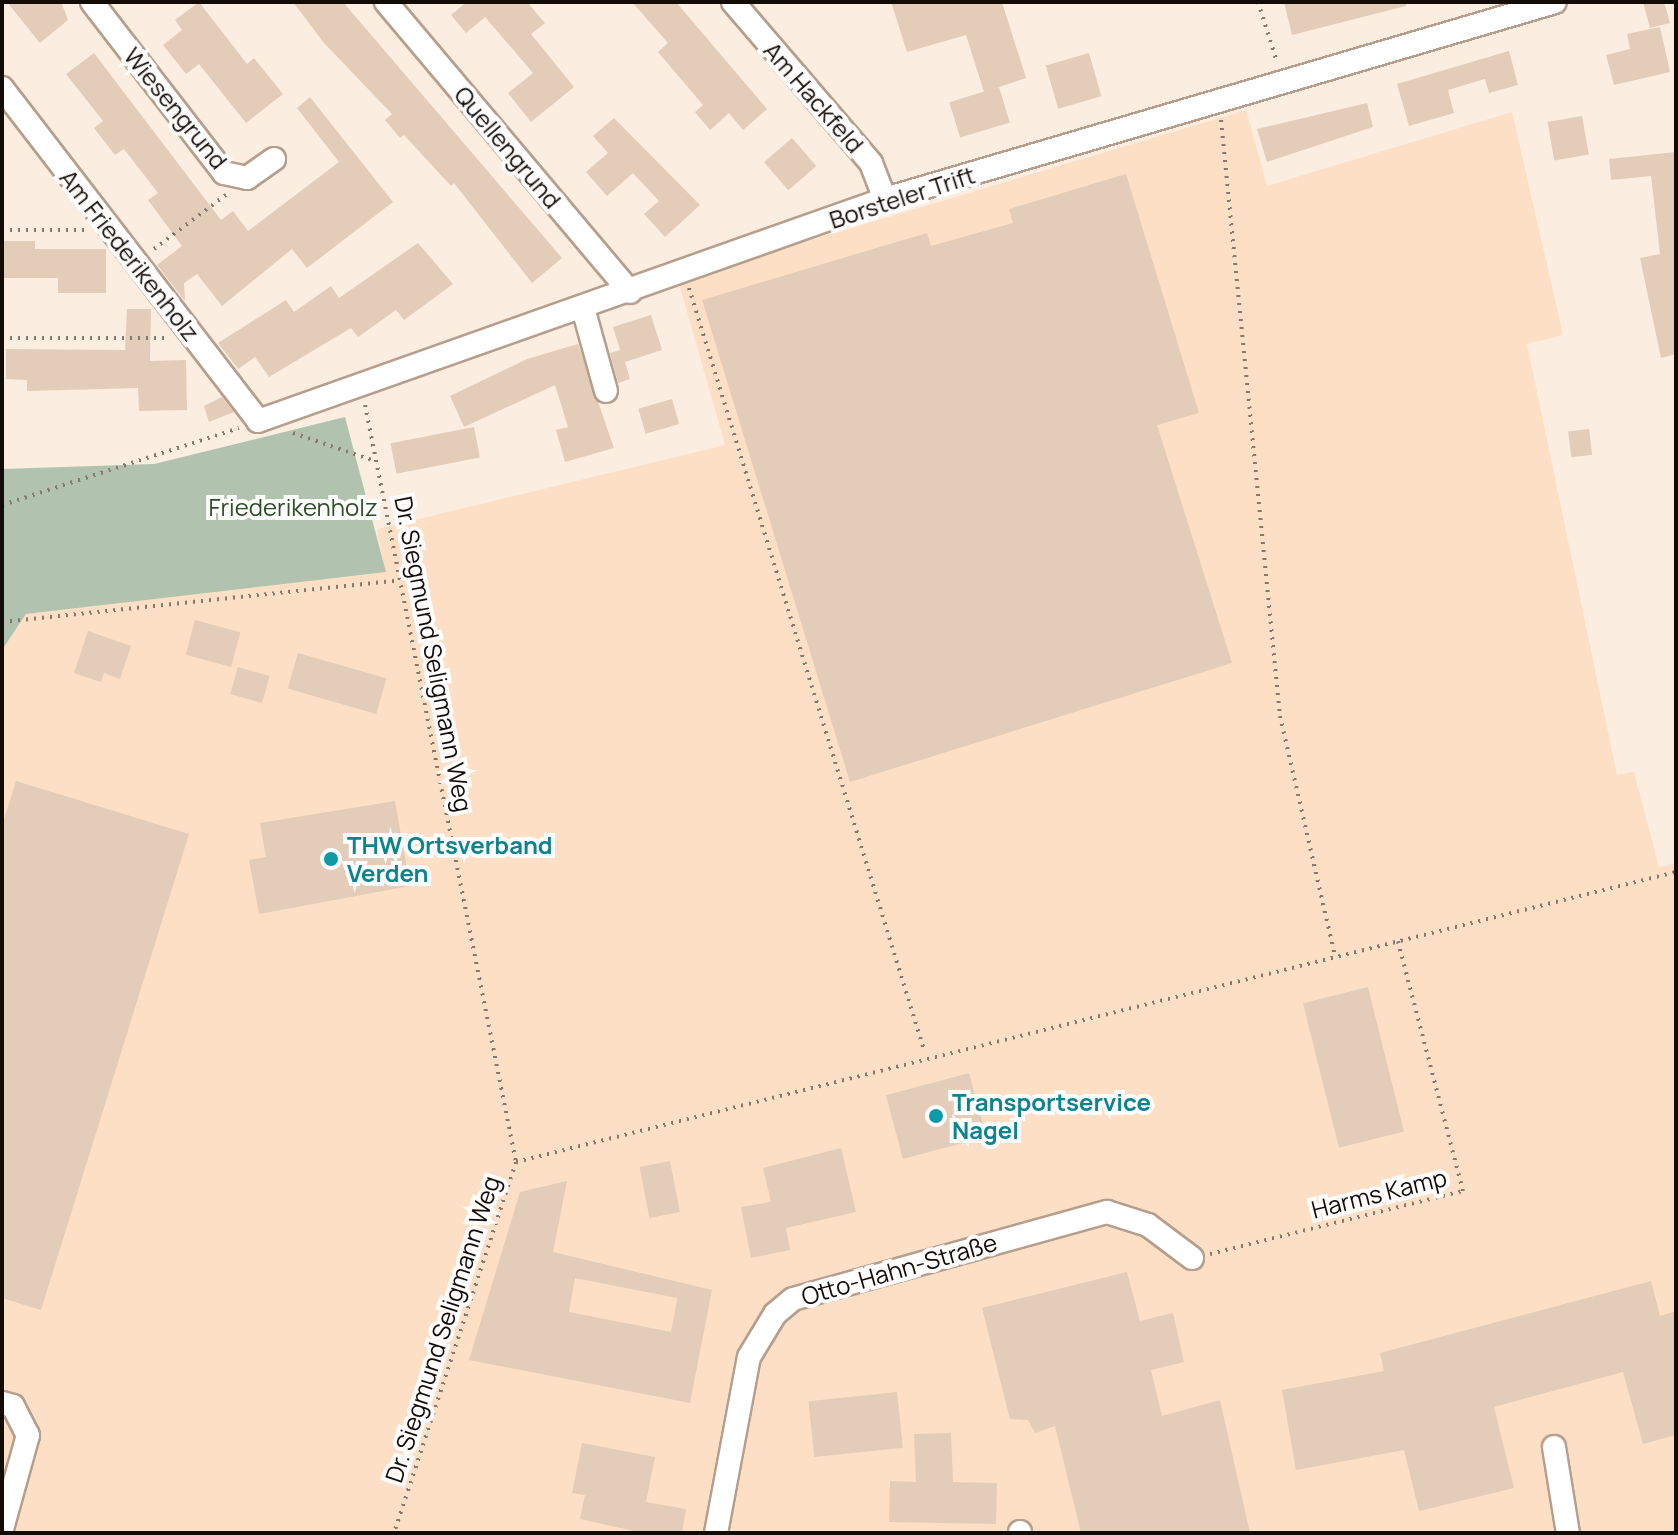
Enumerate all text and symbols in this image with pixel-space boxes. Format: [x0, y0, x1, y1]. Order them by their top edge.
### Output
street label: Am Hackfeld [758, 36, 870, 158]
street label: Wiesengrund [118, 42, 234, 174]
street label: Quellengrund [449, 80, 567, 214]
street label: Borsteler Trift [826, 160, 978, 234]
street label: Am Friederikenholz [54, 164, 206, 346]
park label: Friederikenholz [208, 493, 378, 521]
street label: Dr. Siegmund Seligmann Weg [389, 494, 479, 814]
place label: THW Ortsverband Verden [347, 831, 553, 887]
marker: THW Ortsverband Verden [322, 850, 340, 868]
place label: Transportservice Nagel [952, 1088, 1151, 1144]
marker: Transportservice Nagel [927, 1107, 945, 1125]
street label: Harms Kamp [1308, 1162, 1450, 1224]
street label: Dr. Siegmund Seligmann Weg [379, 1172, 505, 1486]
street label: Otto-Hahn-Straße [798, 1227, 1000, 1311]

